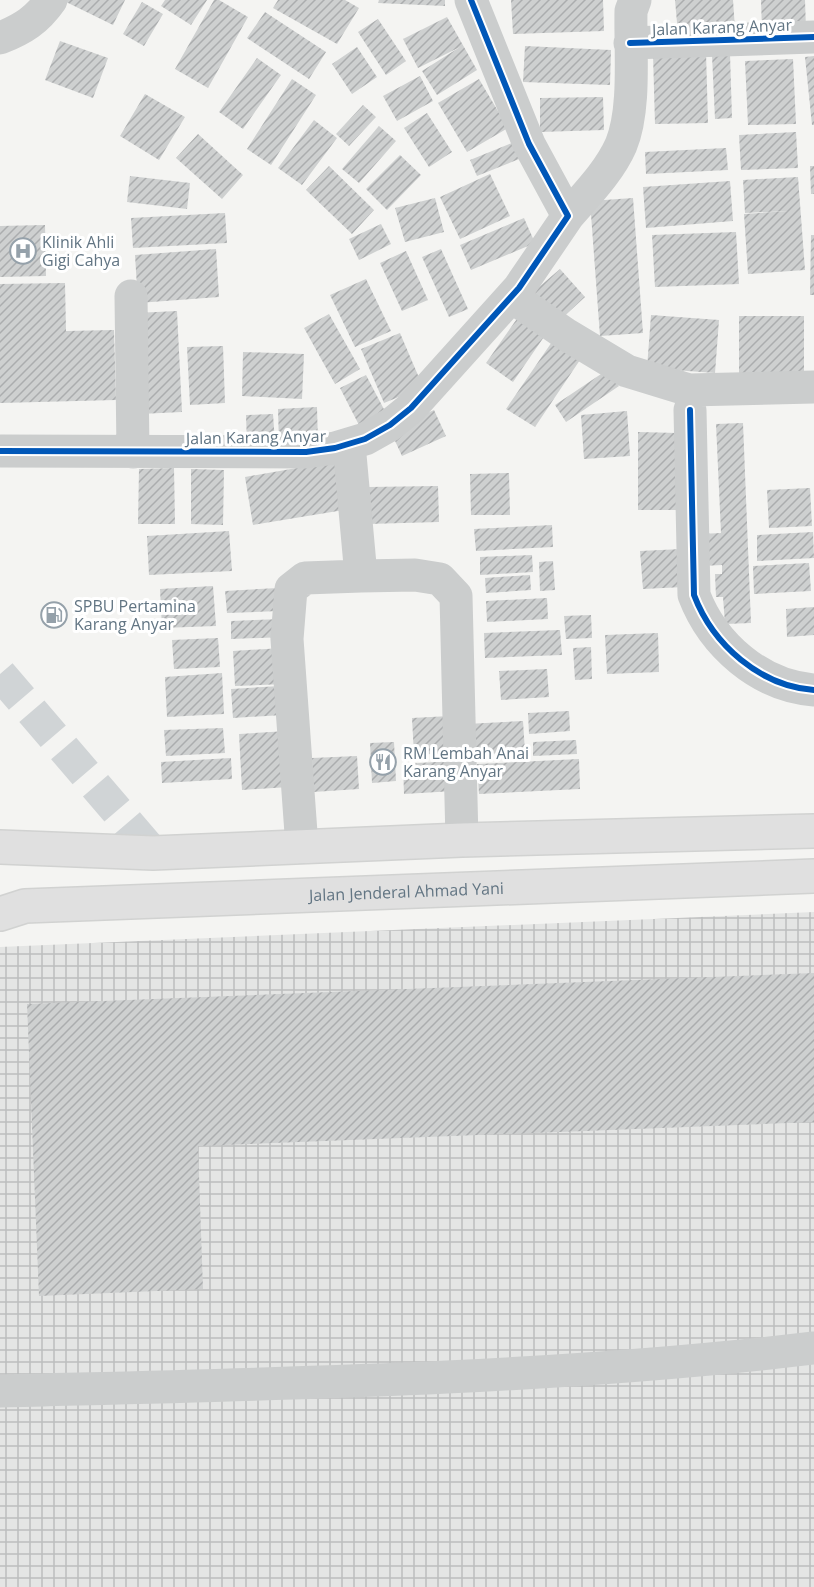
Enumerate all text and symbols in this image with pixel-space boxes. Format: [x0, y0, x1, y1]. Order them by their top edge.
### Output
street label: Jalan Karang Anyar [650, 14, 793, 41]
place label: Klinik Ahli Gigi Cahya [42, 231, 120, 271]
hospital icon: Klinik Ahli Gigi Cahya [8, 236, 38, 266]
street label: Jalan Karang Anyar [184, 425, 327, 449]
place label: SPBU Pertamina Karang Anyar [74, 595, 196, 635]
fuel station icon: SPBU Pertamina Karang Anyar [39, 600, 69, 630]
place label: RM Lembah Anai Karang Anyar [403, 742, 529, 782]
restaurant icon: RM Lembah Anai Karang Anyar [368, 747, 398, 777]
street label: Jalan Jenderal Ahmad Yani [307, 877, 504, 906]

